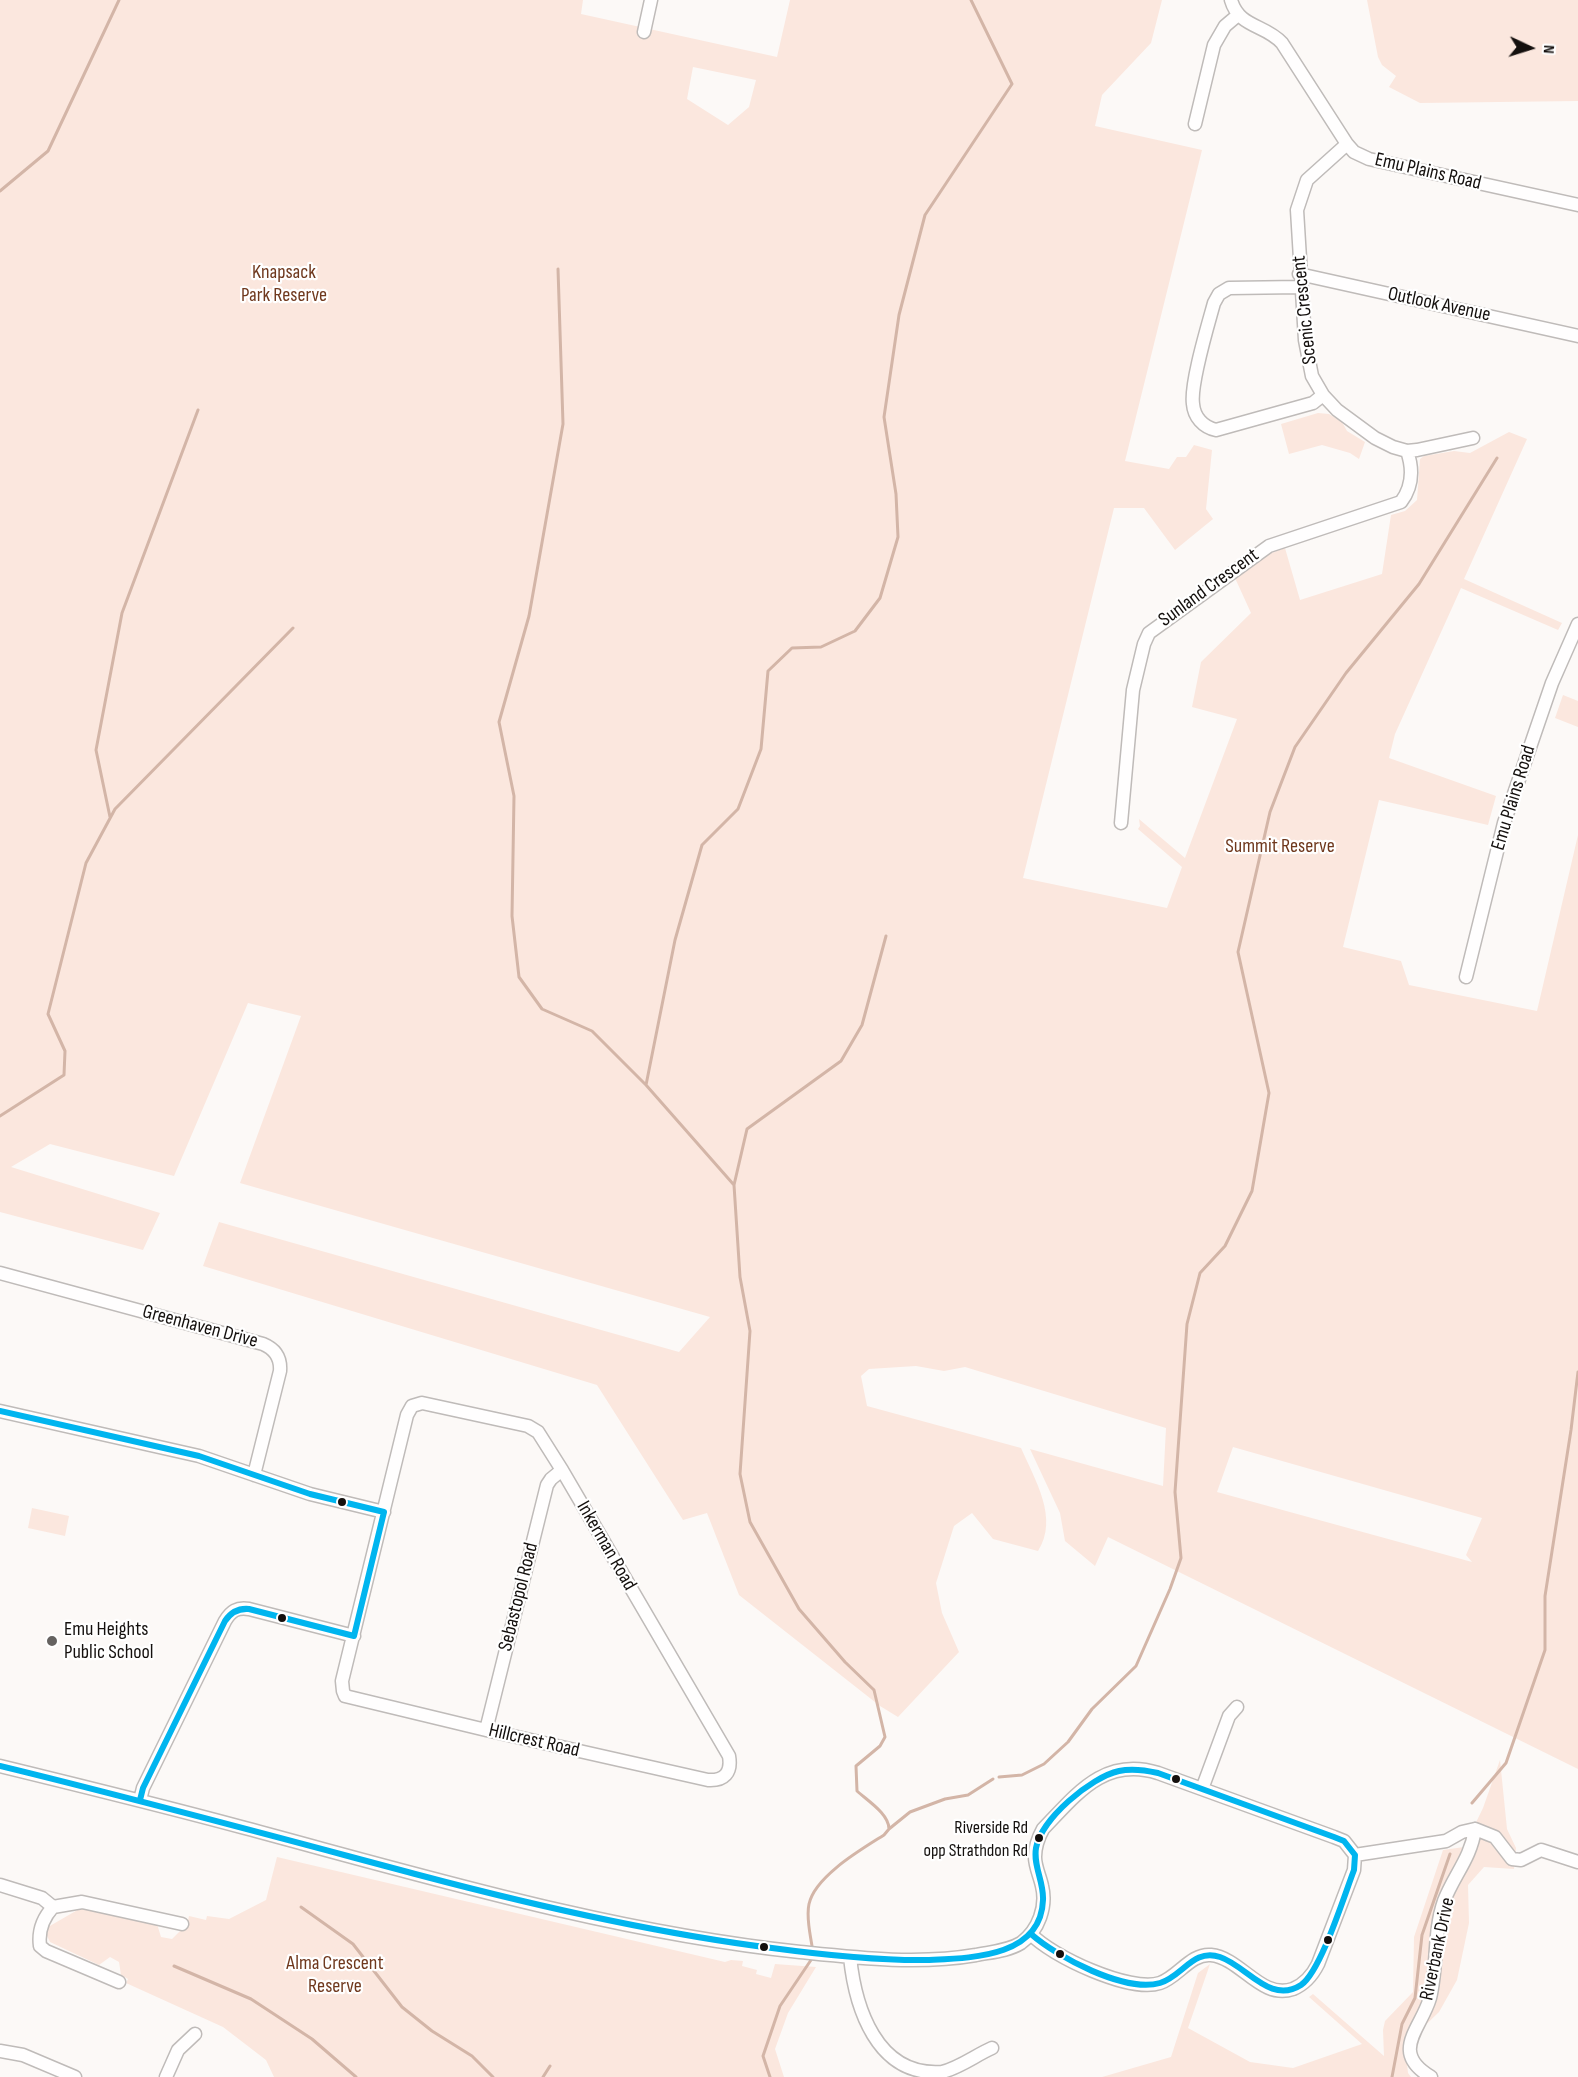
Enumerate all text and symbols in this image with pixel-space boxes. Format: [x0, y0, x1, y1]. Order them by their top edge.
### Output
north arrow [1500, 18, 1560, 78]
text: N [1539, 44, 1558, 54]
street label: Emu Plains Road [1372, 148, 1484, 196]
street label: Scenic Crescent [1287, 255, 1323, 365]
park label: Knapsack Park Reserve [241, 261, 327, 308]
street label: Outlook Avenue [1385, 282, 1493, 328]
street label: Sunland Crescent [1154, 544, 1264, 632]
street label: Emu Plains Road [1487, 743, 1541, 853]
park label: Summit Reserve [1225, 835, 1335, 859]
street label: Greenhaven Drive [140, 1300, 260, 1354]
unlabelled marker [336, 1496, 348, 1508]
street label: Inkerman Road [571, 1497, 641, 1595]
street label: Sebastopol Road [494, 1540, 544, 1654]
unlabelled marker [276, 1612, 288, 1624]
place label: Emu Heights Public School [64, 1618, 154, 1665]
marker: Emu Heights Public School [45, 1634, 59, 1648]
street label: Hillcrest Road [486, 1719, 582, 1763]
unlabelled marker [1170, 1773, 1182, 1785]
place label: Riverside Rd opp Strathdon Rd [923, 1817, 1028, 1860]
marker: Riverside Rd opp Strathdon Rd [1033, 1832, 1045, 1844]
street label: Riverbank Drive [1415, 1895, 1461, 2003]
unlabelled marker [1322, 1934, 1334, 1946]
unlabelled marker [758, 1941, 770, 1953]
unlabelled marker [1054, 1948, 1066, 1960]
park label: Alma Crescent Reserve [286, 1952, 384, 1999]

